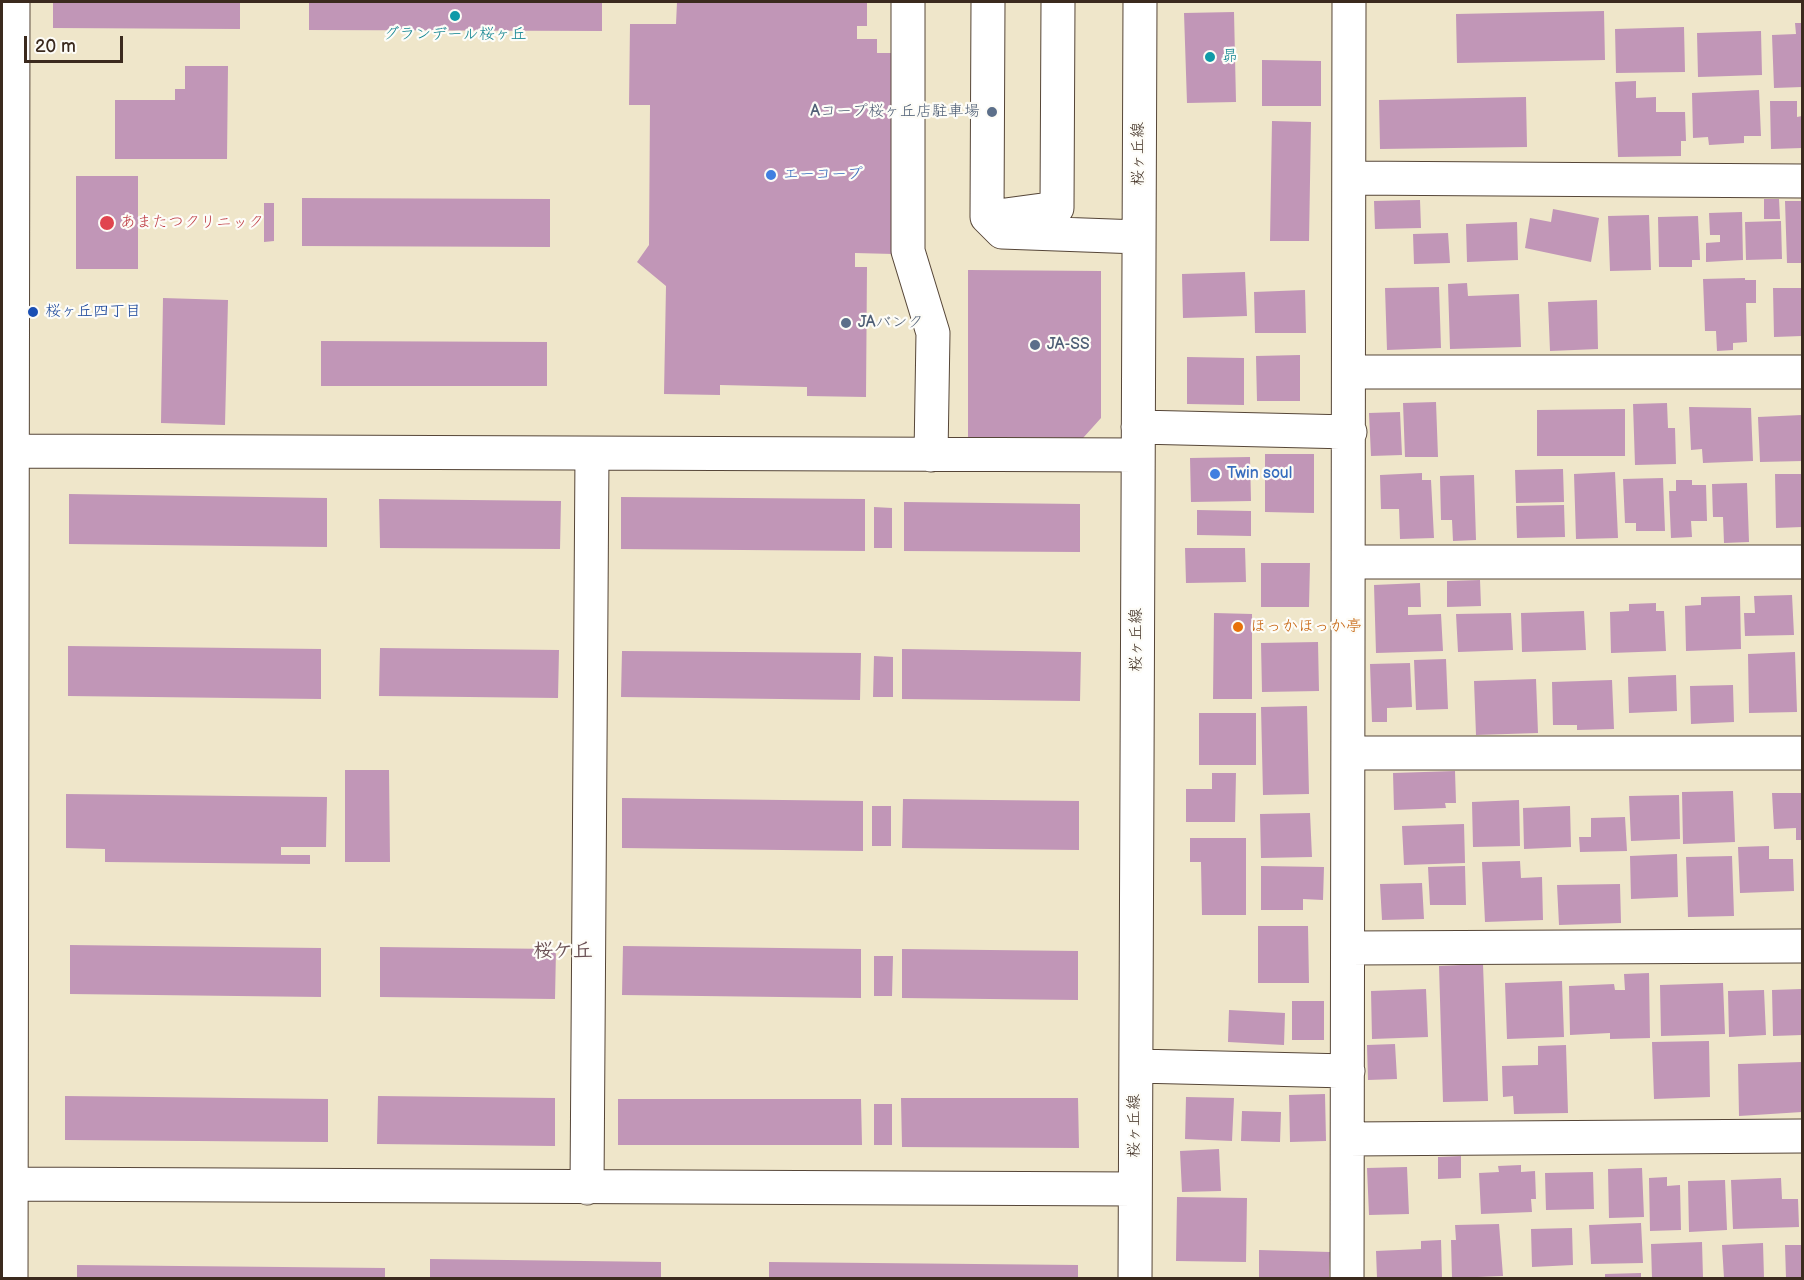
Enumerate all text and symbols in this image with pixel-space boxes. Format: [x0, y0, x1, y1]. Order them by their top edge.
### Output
marker: グランデール桜ヶ丘 [448, 9, 462, 23]
scale bar [27, 24, 126, 62]
place label: グランデール桜ヶ丘 [383, 25, 527, 45]
text: 20 m [35, 36, 76, 57]
place label: 昴 [1222, 47, 1238, 67]
marker: 昴 [1203, 50, 1217, 64]
place label: Aコープ桜ヶ丘店駐車場 [810, 102, 980, 122]
marker: Aコープ桜ヶ丘店駐車場 [985, 105, 999, 119]
street label: 桜ヶ丘線 [1129, 122, 1149, 186]
place label: エーコープ [783, 165, 863, 185]
marker: エーコープ [764, 168, 778, 182]
place label: あまたつクリニック [120, 213, 264, 233]
marker: あまたつクリニック [98, 214, 116, 232]
place label: 桜ヶ丘四丁目 [45, 302, 141, 322]
marker: 桜ヶ丘四丁目 [26, 305, 40, 319]
place label: JAバンク [858, 313, 923, 333]
marker: JAバンク [839, 316, 853, 330]
place label: JA-SS [1047, 335, 1090, 355]
marker: JA-SS [1028, 338, 1042, 352]
place label: Twin soul [1227, 464, 1292, 484]
marker: Twin soul [1208, 467, 1222, 481]
street label: 桜ヶ丘線 [1127, 608, 1147, 672]
place label: ほっかほっか亭 [1250, 617, 1362, 637]
marker: ほっかほっか亭 [1231, 620, 1245, 634]
district label: 桜ケ丘 [533, 940, 593, 964]
street label: 桜ヶ丘線 [1125, 1094, 1145, 1158]

